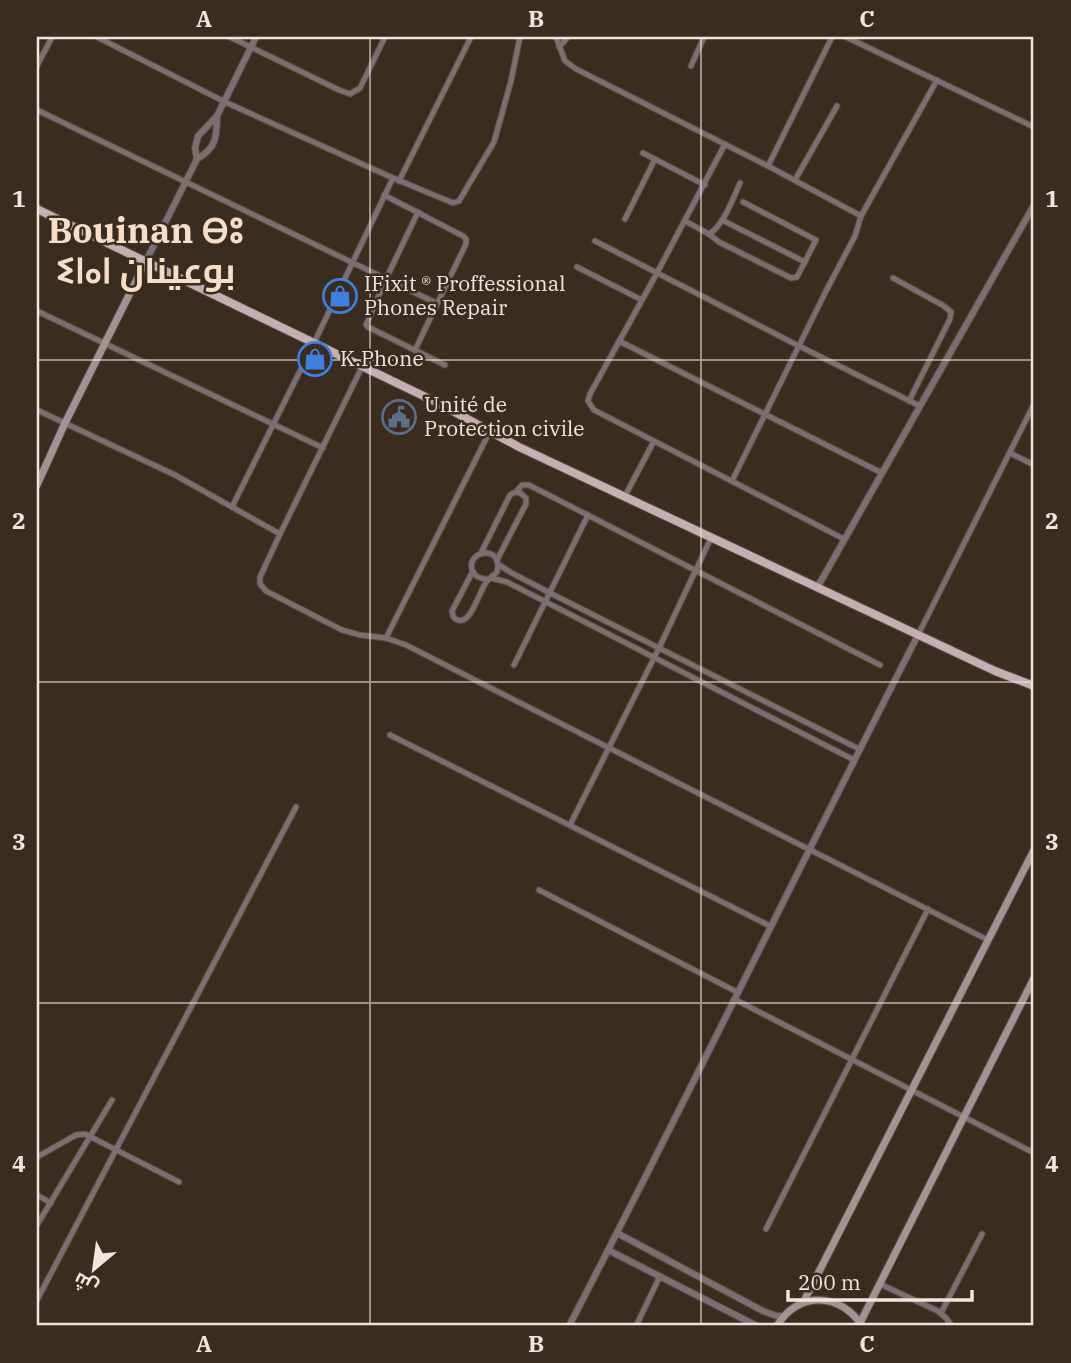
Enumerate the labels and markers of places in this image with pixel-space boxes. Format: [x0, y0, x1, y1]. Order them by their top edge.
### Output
place label: IFixit ® Proffessional Phones Repair [364, 269, 565, 321]
shop icon: IFixit ® Proffessional Phones Repair [321, 277, 359, 315]
shop icon: K.Phone [296, 340, 334, 378]
place label: K.Phone [340, 344, 424, 372]
place label: Unité de Protection civile [424, 390, 585, 442]
public building icon: Unité de Protection civile [380, 398, 418, 436]

